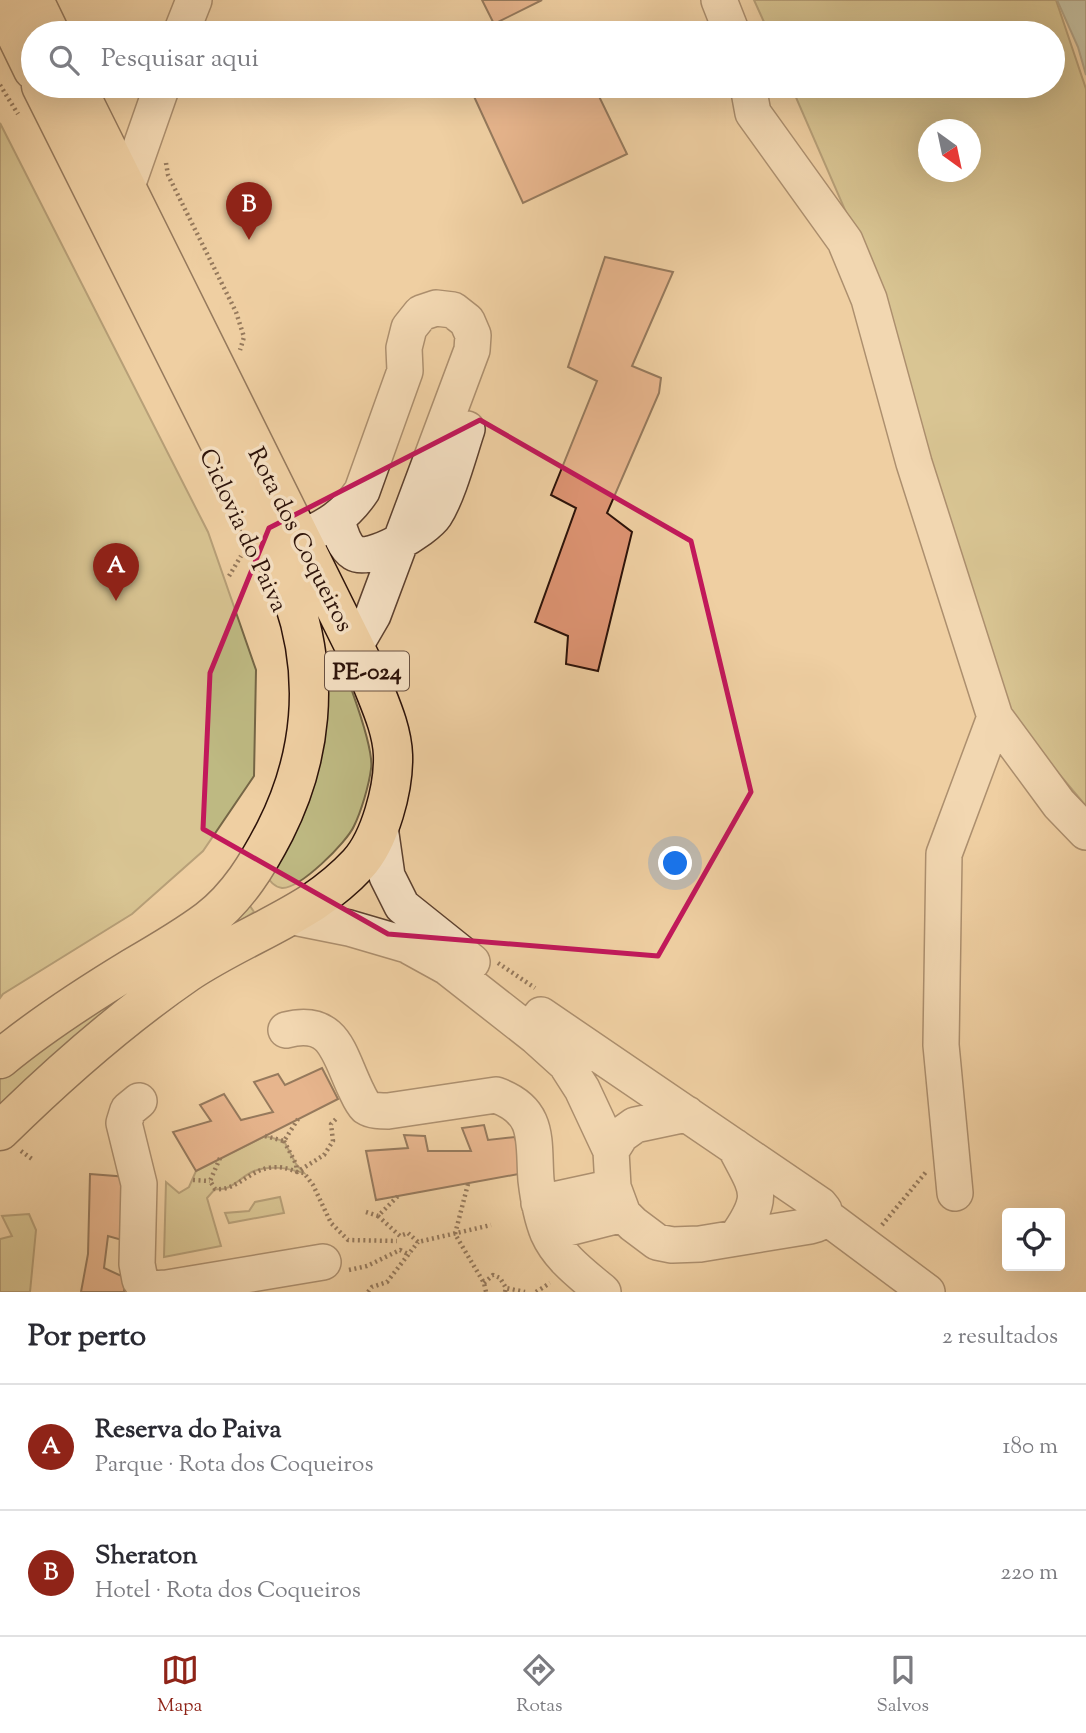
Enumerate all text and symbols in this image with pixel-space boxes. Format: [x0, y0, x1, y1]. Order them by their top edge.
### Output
search box [21, 21, 1065, 98]
icon: search [45, 41, 83, 79]
text: Pesquisar aqui [101, 41, 259, 78]
north arrow [918, 119, 981, 182]
pin: B [226, 182, 272, 240]
street label: Rota dos Coqueiros [238, 442, 360, 638]
street label: Ciclovia do Paiva [189, 443, 295, 618]
pin: A [93, 543, 139, 601]
road number: PE-024 [325, 652, 409, 691]
your location [658, 846, 692, 880]
map controls [1002, 1208, 1065, 1271]
button: locate [1002, 1208, 1065, 1271]
text: Por perto [28, 1316, 146, 1359]
text: 2 resultados [942, 1321, 1058, 1354]
text: Reserva do Paiva [95, 1412, 282, 1449]
text: A [42, 1431, 60, 1464]
text: 180 m [1003, 1431, 1058, 1464]
text: Parque · Rota dos Coqueiros [95, 1449, 373, 1482]
text: Sheraton [95, 1538, 198, 1575]
text: B [44, 1557, 58, 1590]
text: 220 m [1000, 1557, 1058, 1590]
text: Hotel · Rota dos Coqueiros [95, 1575, 361, 1608]
tab: Mapa [157, 1651, 202, 1720]
tab: Rotas [516, 1651, 562, 1720]
tab: Salvos [877, 1651, 929, 1720]

